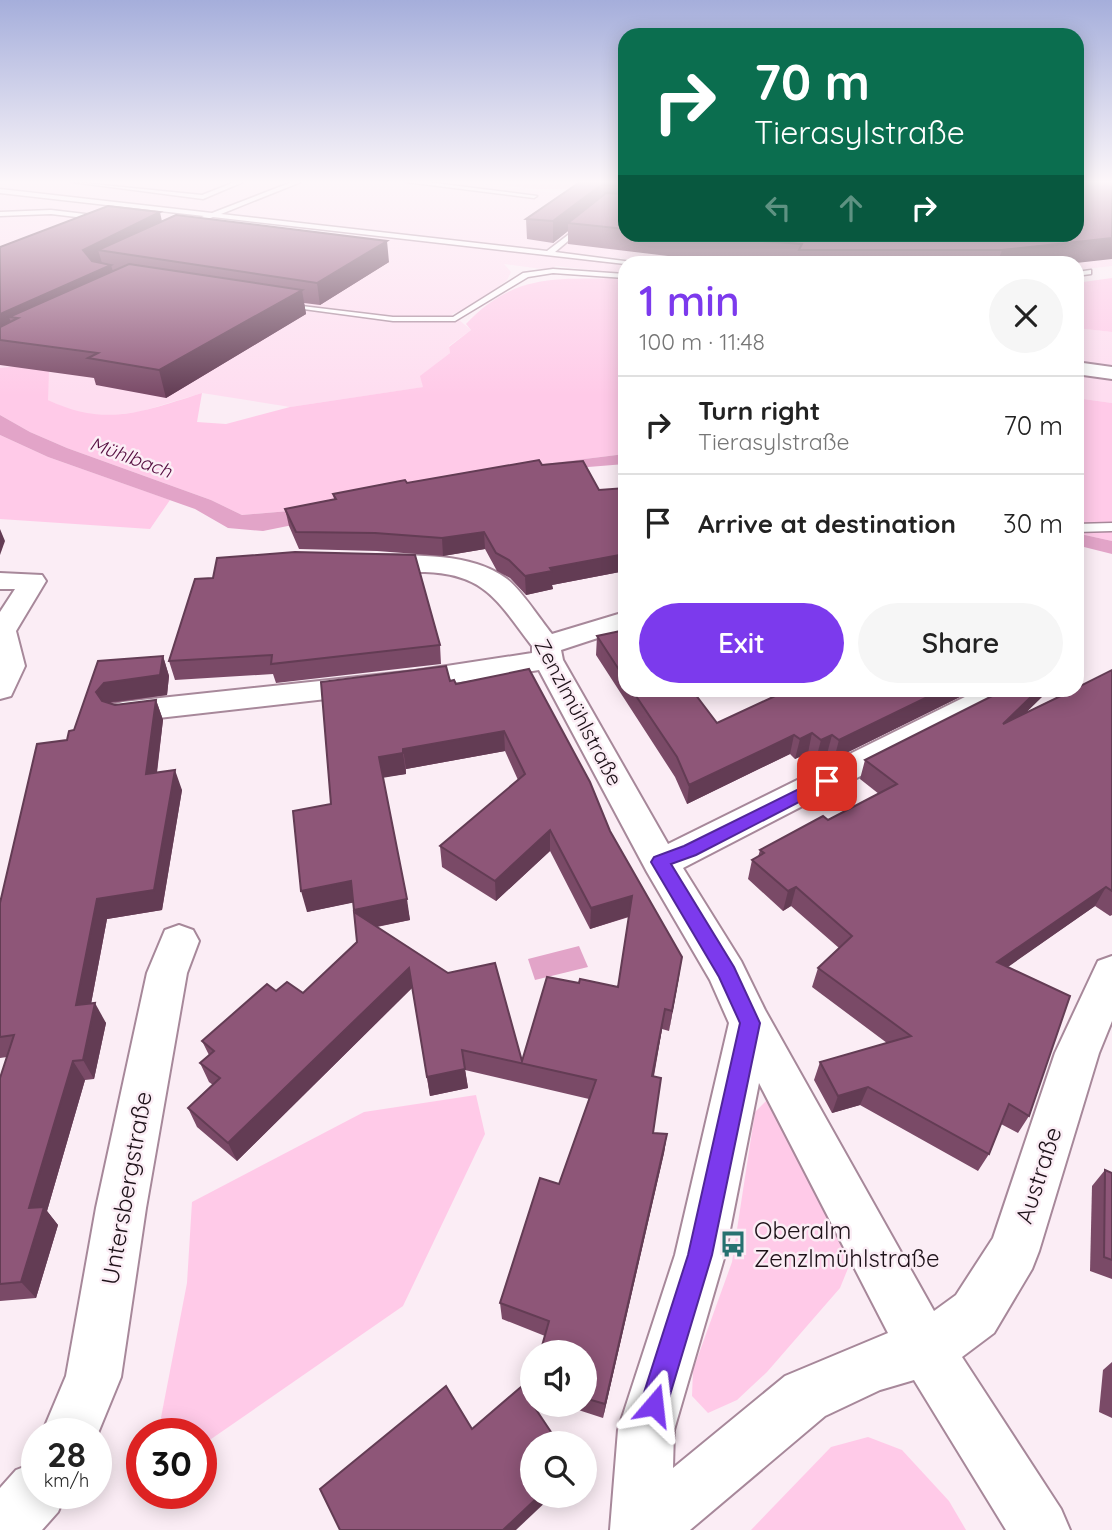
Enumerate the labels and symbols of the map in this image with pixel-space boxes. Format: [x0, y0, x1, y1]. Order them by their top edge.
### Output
water label: Mühlbach [87, 431, 176, 483]
street label: Zenzlmühlstraße [529, 634, 629, 790]
pin [797, 751, 857, 811]
street label: Untersbergstraße [94, 1089, 158, 1287]
street label: Austraße [1008, 1123, 1068, 1227]
place label: Oberalm Zenzlmühlstraße [754, 1215, 939, 1273]
bus stop icon: Oberalm Zenzlmühlstraße [718, 1229, 748, 1259]
position arrow [617, 1368, 691, 1442]
speed limit sign: 30 [126, 1418, 217, 1509]

